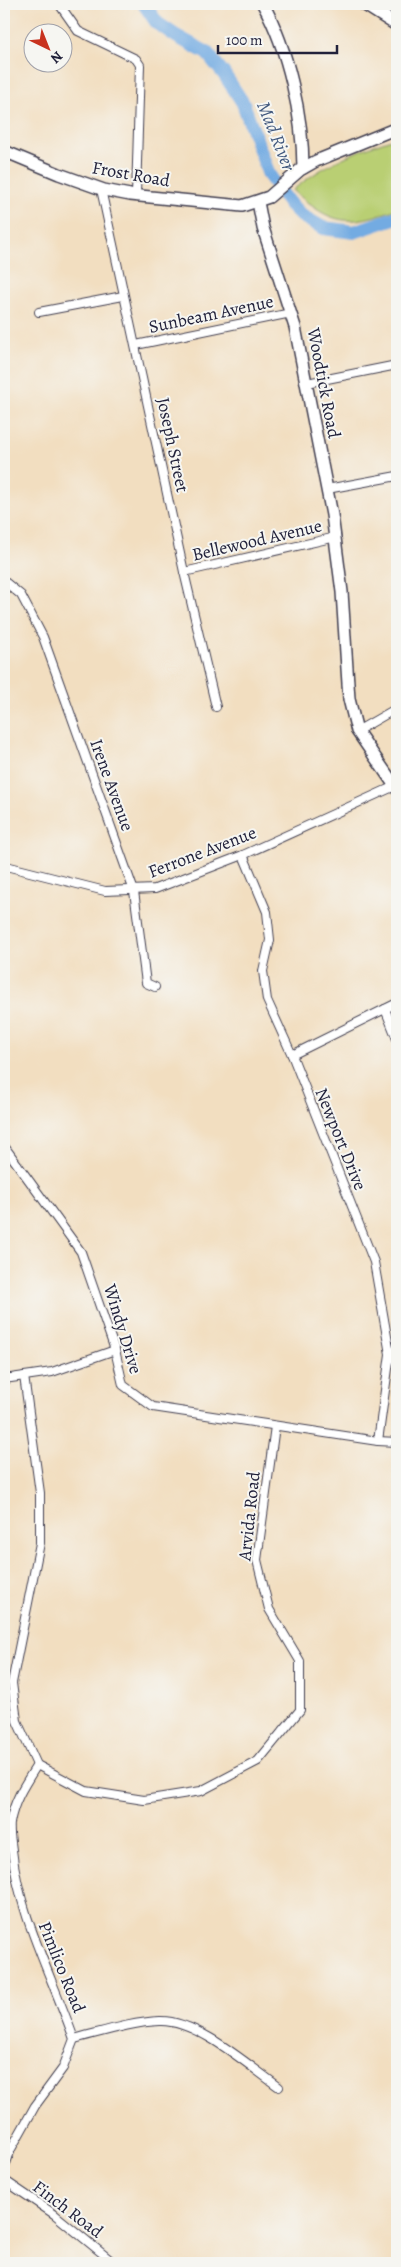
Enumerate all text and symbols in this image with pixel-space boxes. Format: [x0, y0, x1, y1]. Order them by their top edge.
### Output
north arrow [22, 22, 72, 72]
scale bar [218, 22, 337, 54]
text: 100 m [226, 30, 263, 50]
text: N [46, 47, 67, 68]
water label: Mad River [250, 97, 302, 176]
street label: Frost Road [90, 155, 172, 193]
street label: Sunbeam Avenue [146, 289, 276, 339]
street label: Woodtick Road [301, 325, 346, 440]
street label: Joseph Street [151, 395, 195, 495]
street label: Bellewood Avenue [190, 513, 324, 567]
street label: Irene Avenue [84, 736, 140, 834]
street label: Ferrone Avenue [144, 820, 260, 884]
street label: Newport Drive [310, 1084, 372, 1194]
street label: Windy Drive [98, 1280, 148, 1377]
street label: Arvida Road [232, 1470, 266, 1563]
street label: Pimlico Road [33, 1918, 91, 2017]
street label: Finch Road [28, 2175, 108, 2243]

